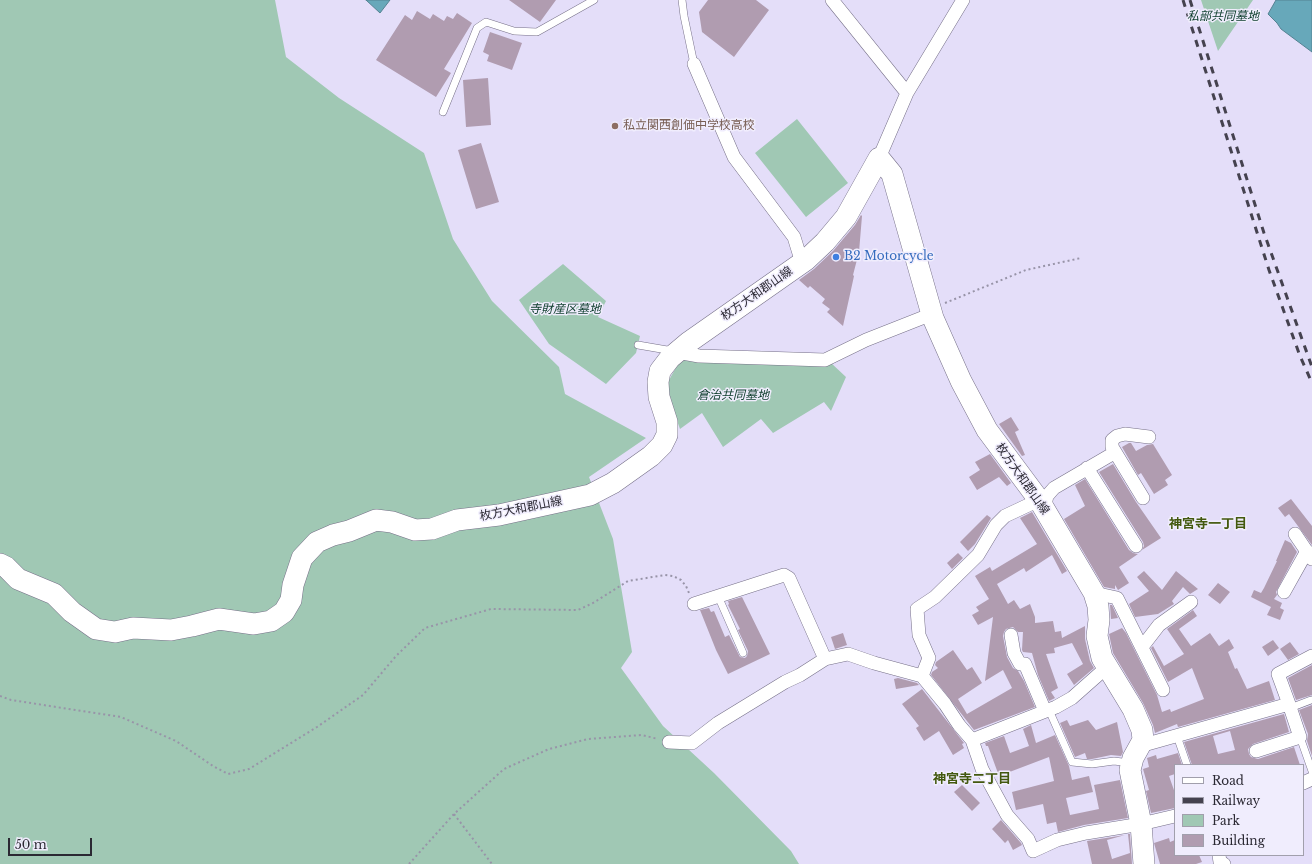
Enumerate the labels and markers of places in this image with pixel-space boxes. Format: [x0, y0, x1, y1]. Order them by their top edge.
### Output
place label: 私立関西創価中学校高校 [623, 119, 755, 133]
marker: 私立関西創価中学校高校 [610, 121, 620, 131]
place label: B2 Motorcycle [844, 250, 934, 264]
marker: B2 Motorcycle [831, 252, 841, 262]

